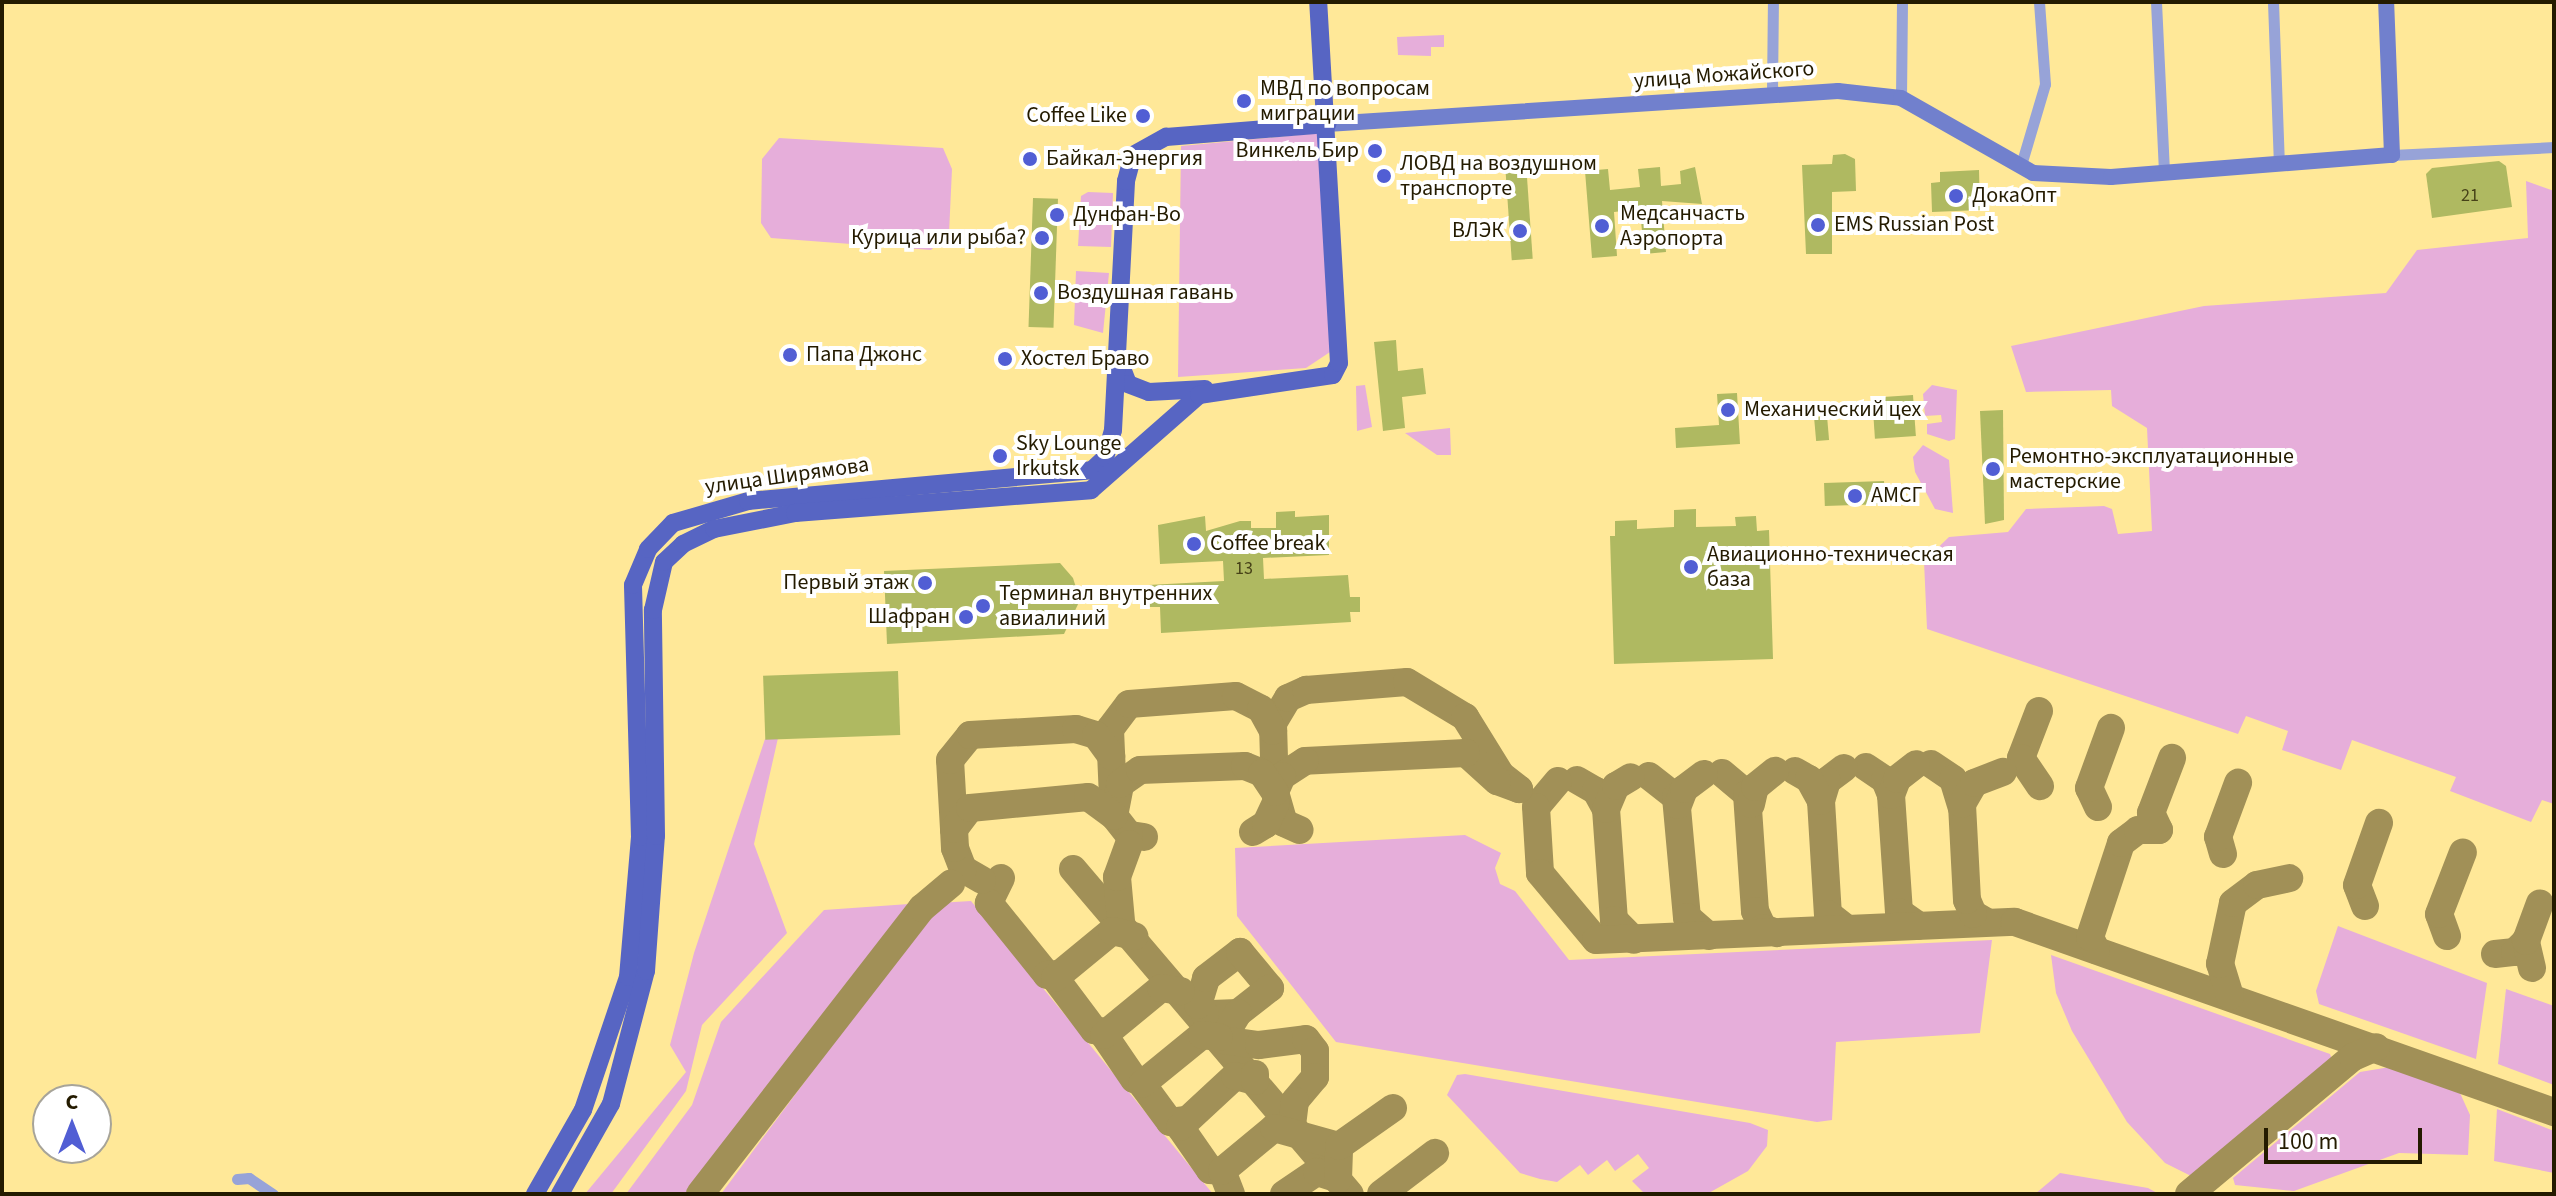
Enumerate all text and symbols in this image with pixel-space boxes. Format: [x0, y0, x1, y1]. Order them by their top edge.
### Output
street label: улица Можайского [1633, 56, 1815, 94]
place label: МВД по вопросам миграции [1260, 75, 1430, 126]
marker: МВД по вопросам миграции [1235, 92, 1253, 110]
place label: Coffee Like [1026, 103, 1127, 129]
marker: Coffee Like [1134, 107, 1152, 125]
place label: Винкель Бир [1236, 138, 1359, 164]
marker: Винкель Бир [1366, 142, 1384, 160]
place label: Байкал-Энергия [1046, 146, 1203, 172]
marker: Байкал-Энергия [1021, 150, 1039, 168]
place label: ЛОВД на воздушном транспорте [1400, 150, 1597, 202]
marker: ЛОВД на воздушном транспорте [1375, 167, 1393, 185]
place label: ДокаОпт [1972, 183, 2057, 209]
house number: 21 [2461, 185, 2479, 207]
marker: ДокаОпт [1947, 187, 1965, 205]
place label: Медсанчасть Аэропорта [1620, 200, 1745, 252]
place label: Дунфан-Во [1073, 202, 1181, 228]
marker: Дунфан-Во [1048, 206, 1066, 224]
place label: EMS Russian Рost [1834, 212, 1994, 238]
marker: Медсанчасть Аэропорта [1591, 215, 1613, 237]
marker: EMS Russian Рost [1809, 216, 1827, 234]
place label: ВЛЭК [1452, 218, 1504, 244]
marker: ВЛЭК [1511, 222, 1529, 240]
place label: Курица или рыба? [851, 225, 1026, 251]
marker: Курица или рыба? [1033, 229, 1051, 247]
place label: Воздушная гавань [1057, 280, 1234, 306]
marker: Воздушная гавань [1032, 284, 1050, 302]
place label: Папа Джонс [806, 342, 922, 368]
marker: Папа Джонс [781, 346, 799, 364]
place label: Хостел Браво [1021, 346, 1150, 372]
marker: Хостел Браво [996, 350, 1014, 368]
place label: Механический цех [1744, 397, 1921, 423]
marker: Механический цех [1719, 401, 1737, 419]
place label: Sky Lounge Irkutsk [1016, 430, 1121, 482]
place label: Ремонтно-эксплуатационные мастерские [2009, 443, 2294, 494]
marker: Sky Lounge Irkutsk [991, 447, 1009, 465]
street label: улица Ширямова [703, 451, 871, 501]
marker: Ремонтно-эксплуатационные мастерские [1984, 460, 2002, 478]
place label: АМСГ [1871, 483, 1922, 509]
marker: АМСГ [1846, 487, 1864, 505]
place label: Coffee break [1210, 531, 1325, 557]
marker: Coffee break [1185, 535, 1203, 553]
place label: Авиационно-техническая база [1707, 541, 1954, 592]
house number: 13 [1235, 558, 1253, 580]
marker: Авиационно-техническая база [1682, 558, 1700, 576]
place label: Первый этаж [783, 570, 909, 596]
marker: Первый этаж [916, 574, 934, 592]
place label: Терминал внутренних авиалиний [999, 580, 1212, 632]
marker: Терминал внутренних авиалиний [974, 597, 992, 615]
place label: Шафран [868, 604, 950, 630]
marker: Шафран [957, 608, 975, 626]
north arrow [32, 1084, 112, 1164]
text: С [66, 1086, 78, 1118]
scale bar [2268, 1112, 2426, 1162]
text: 100 m [2278, 1124, 2338, 1159]

